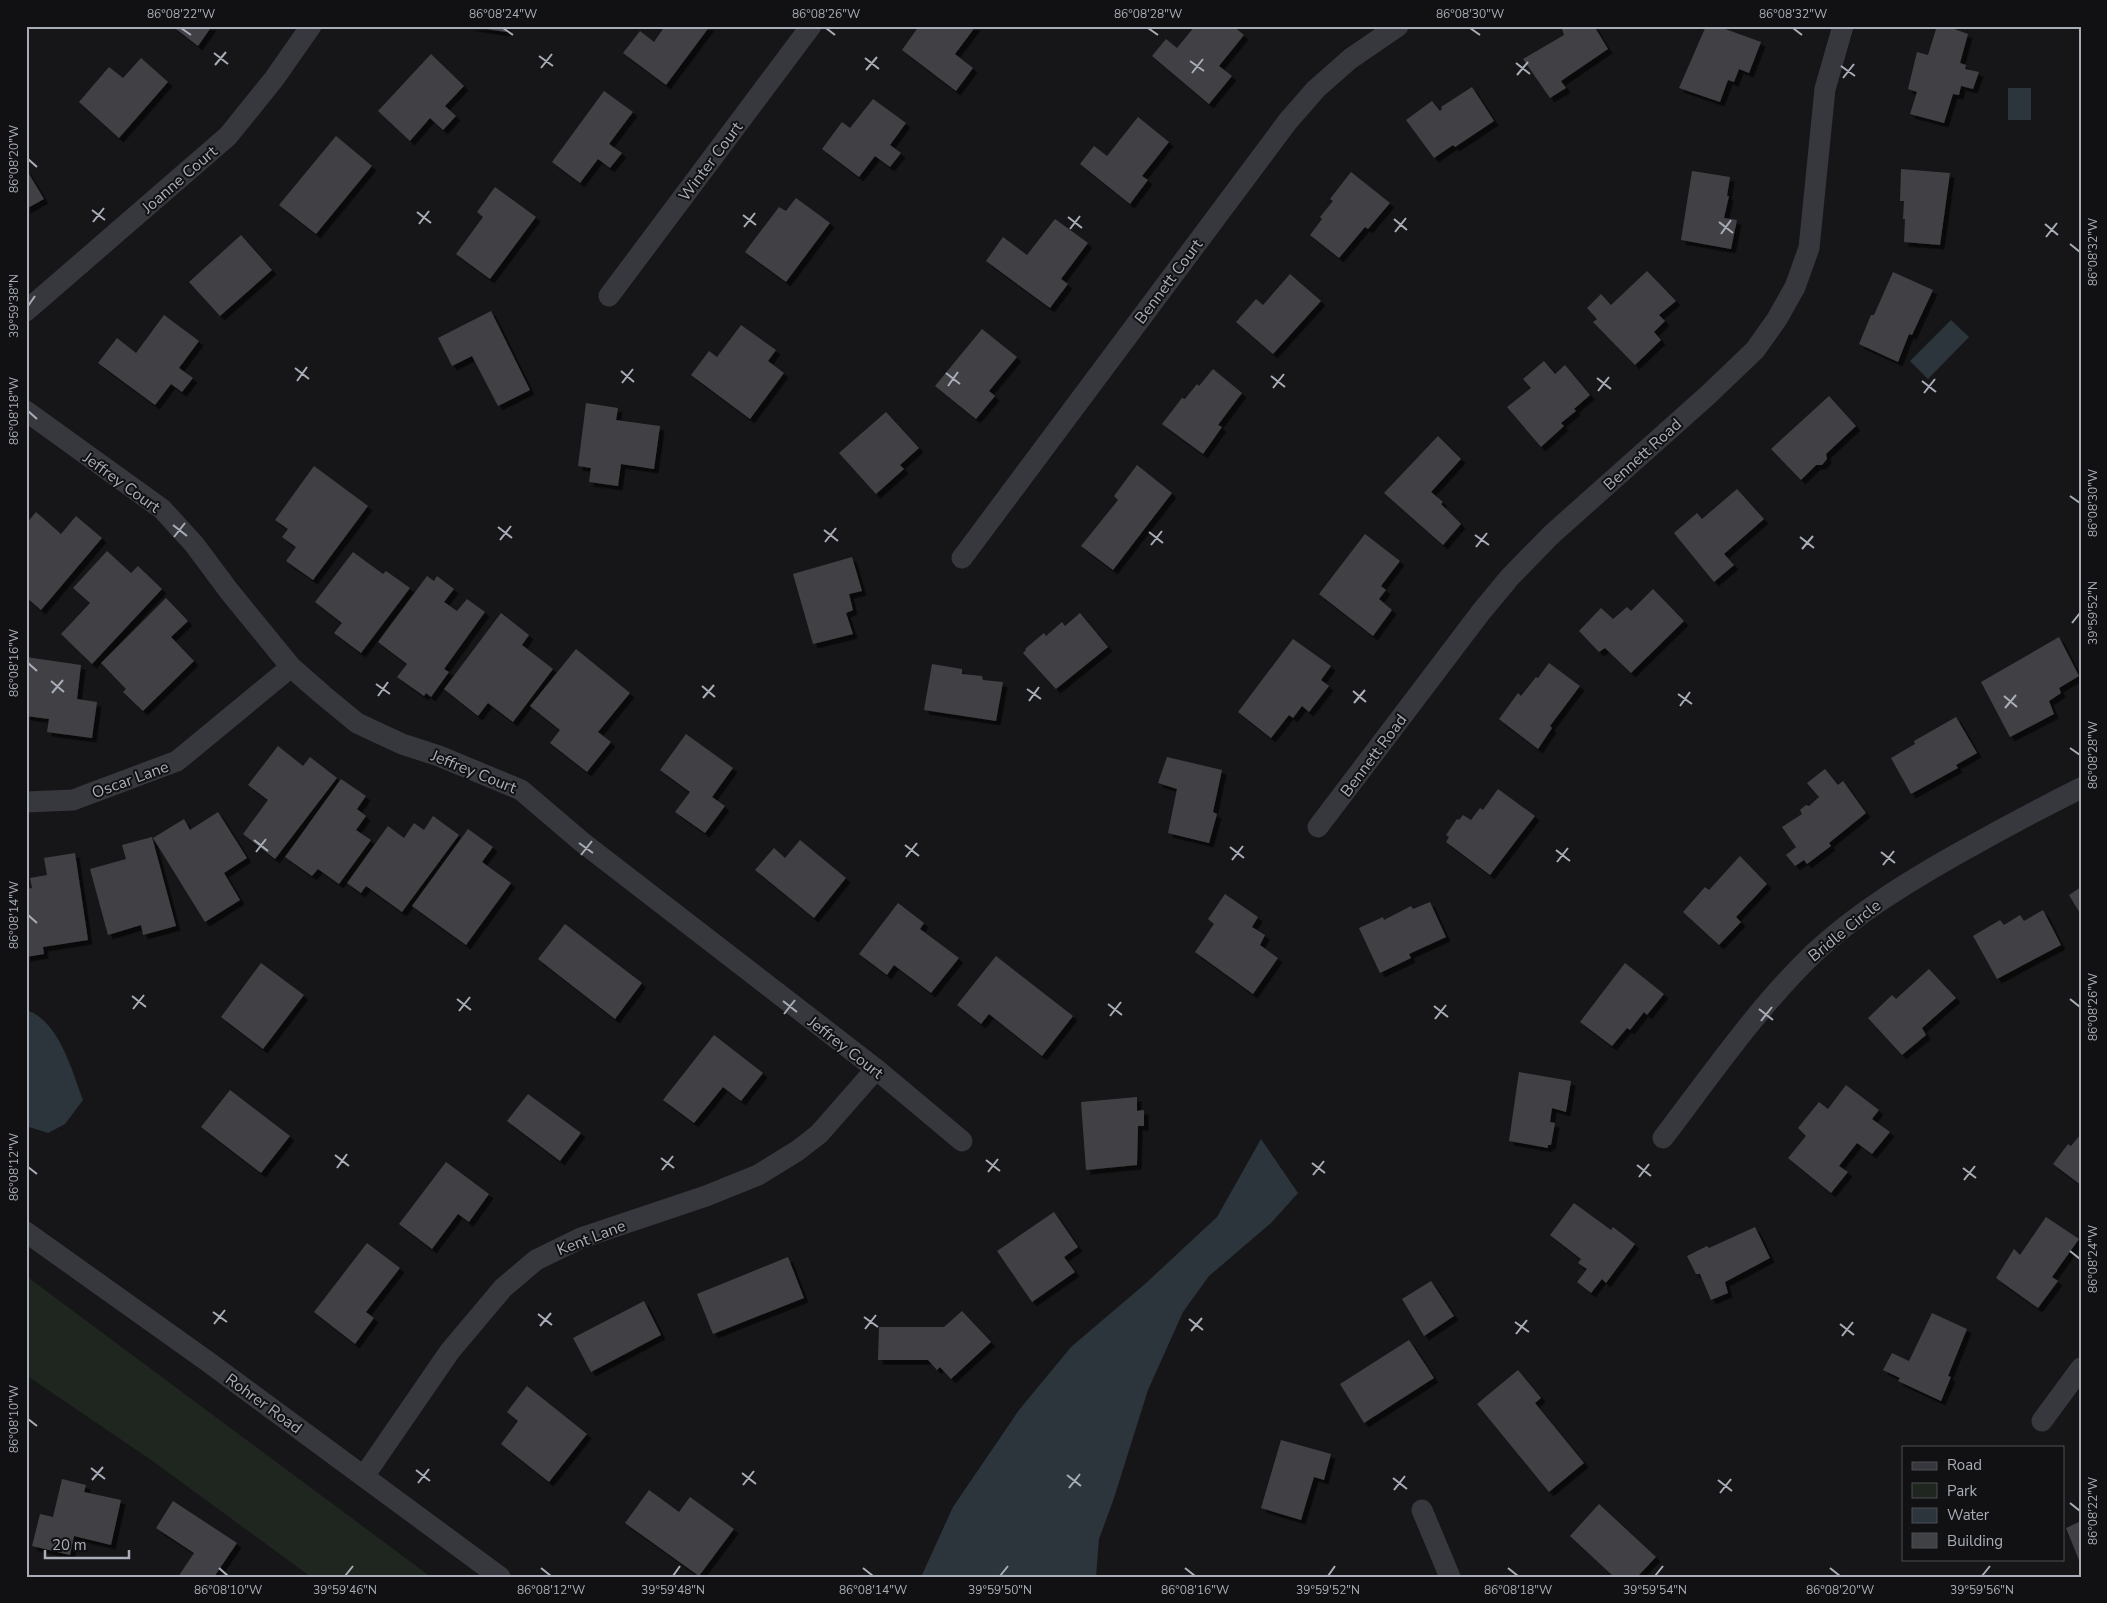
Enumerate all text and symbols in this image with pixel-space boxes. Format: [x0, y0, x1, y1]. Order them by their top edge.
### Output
text: 86°08'22"W [147, 6, 215, 22]
text: 86°08'24"W [469, 6, 537, 22]
text: 86°08'26"W [792, 6, 860, 22]
text: 86°08'28"W [1114, 6, 1182, 22]
text: 86°08'30"W [1436, 6, 1504, 22]
text: 86°08'32"W [1759, 6, 1827, 22]
street label: Winter Court [674, 117, 748, 206]
text: 86°08'20"W [6, 125, 22, 193]
street label: Joanne Court [137, 141, 222, 219]
text: 86°08'32"W [2085, 218, 2101, 286]
street label: Bennett Court [1130, 234, 1208, 329]
text: 39°59'38"N [6, 274, 22, 338]
text: 86°08'18"W [6, 377, 22, 445]
street label: Bennett Road [1599, 414, 1687, 496]
street label: Jeffrey Court [78, 447, 165, 518]
text: 86°08'30"W [2085, 469, 2101, 537]
text: 39°59'52"N [2085, 581, 2101, 645]
text: 86°08'16"W [6, 629, 22, 697]
street label: Bennett Road [1335, 710, 1412, 801]
text: 86°08'28"W [2085, 721, 2101, 789]
street label: Jeffrey Court [427, 744, 520, 799]
street label: Oscar Lane [89, 756, 172, 804]
text: 86°08'14"W [6, 881, 22, 949]
street label: Bridle Circle [1804, 895, 1886, 967]
text: 86°08'26"W [2085, 973, 2101, 1041]
street label: Jeffrey Court [802, 1011, 888, 1084]
text: 86°08'12"W [6, 1133, 22, 1201]
street label: Kent Lane [554, 1215, 629, 1261]
text: 86°08'24"W [2085, 1225, 2101, 1293]
street label: Rohrer Road [221, 1369, 306, 1439]
text: 86°08'10"W [6, 1385, 22, 1453]
legend [1902, 1446, 2064, 1560]
text: Road [1947, 1455, 1982, 1475]
text: 86°08'22"W [2085, 1477, 2101, 1545]
text: Park [1947, 1481, 1977, 1501]
text: Water [1947, 1505, 1990, 1525]
scale bar [45, 1528, 129, 1560]
text: Building [1947, 1531, 2003, 1551]
text: 20 m [52, 1535, 87, 1555]
text: 86°08'10"W [194, 1582, 262, 1598]
text: 39°59'46"N [313, 1582, 377, 1598]
text: 86°08'12"W [517, 1582, 585, 1598]
text: 39°59'48"N [641, 1582, 705, 1598]
text: 86°08'14"W [839, 1582, 907, 1598]
text: 39°59'50"N [968, 1582, 1032, 1598]
text: 86°08'16"W [1161, 1582, 1229, 1598]
text: 39°59'52"N [1296, 1582, 1360, 1598]
text: 86°08'18"W [1484, 1582, 1552, 1598]
text: 39°59'54"N [1623, 1582, 1687, 1598]
text: 86°08'20"W [1806, 1582, 1874, 1598]
text: 39°59'56"N [1950, 1582, 2014, 1598]

